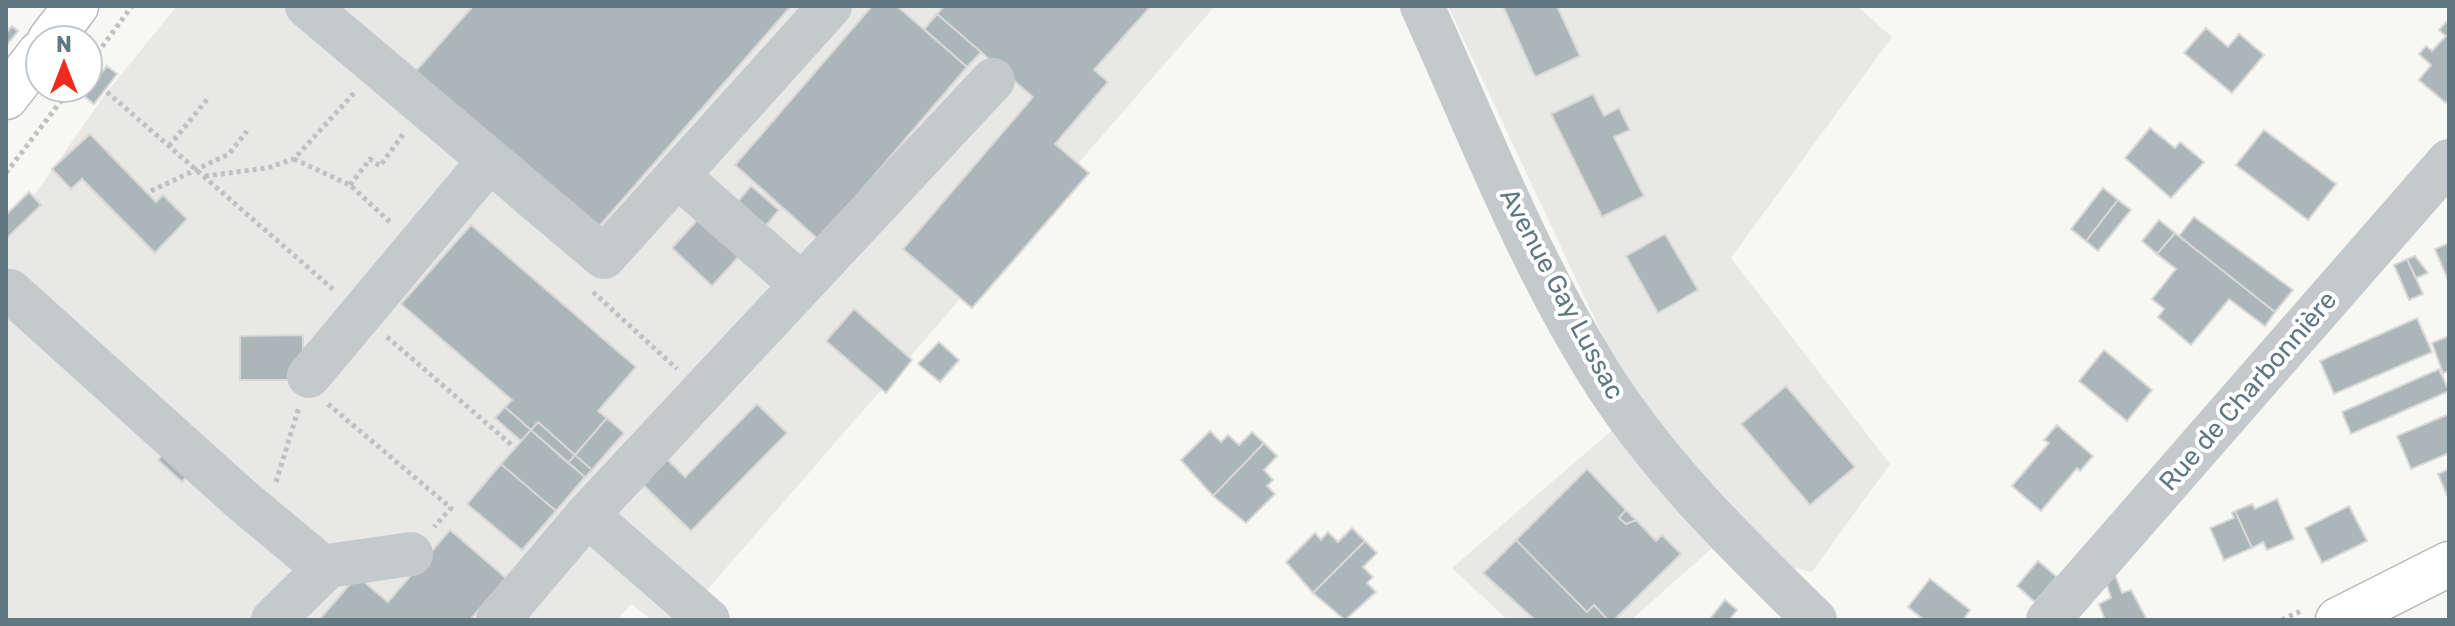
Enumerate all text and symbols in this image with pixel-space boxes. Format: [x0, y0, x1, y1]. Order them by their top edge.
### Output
north arrow [24, 24, 104, 104]
text: N [56, 31, 72, 58]
street label: Avenue Gay Lussac [1493, 183, 1631, 405]
street label: Rue de Charbonnière [2153, 285, 2343, 497]

